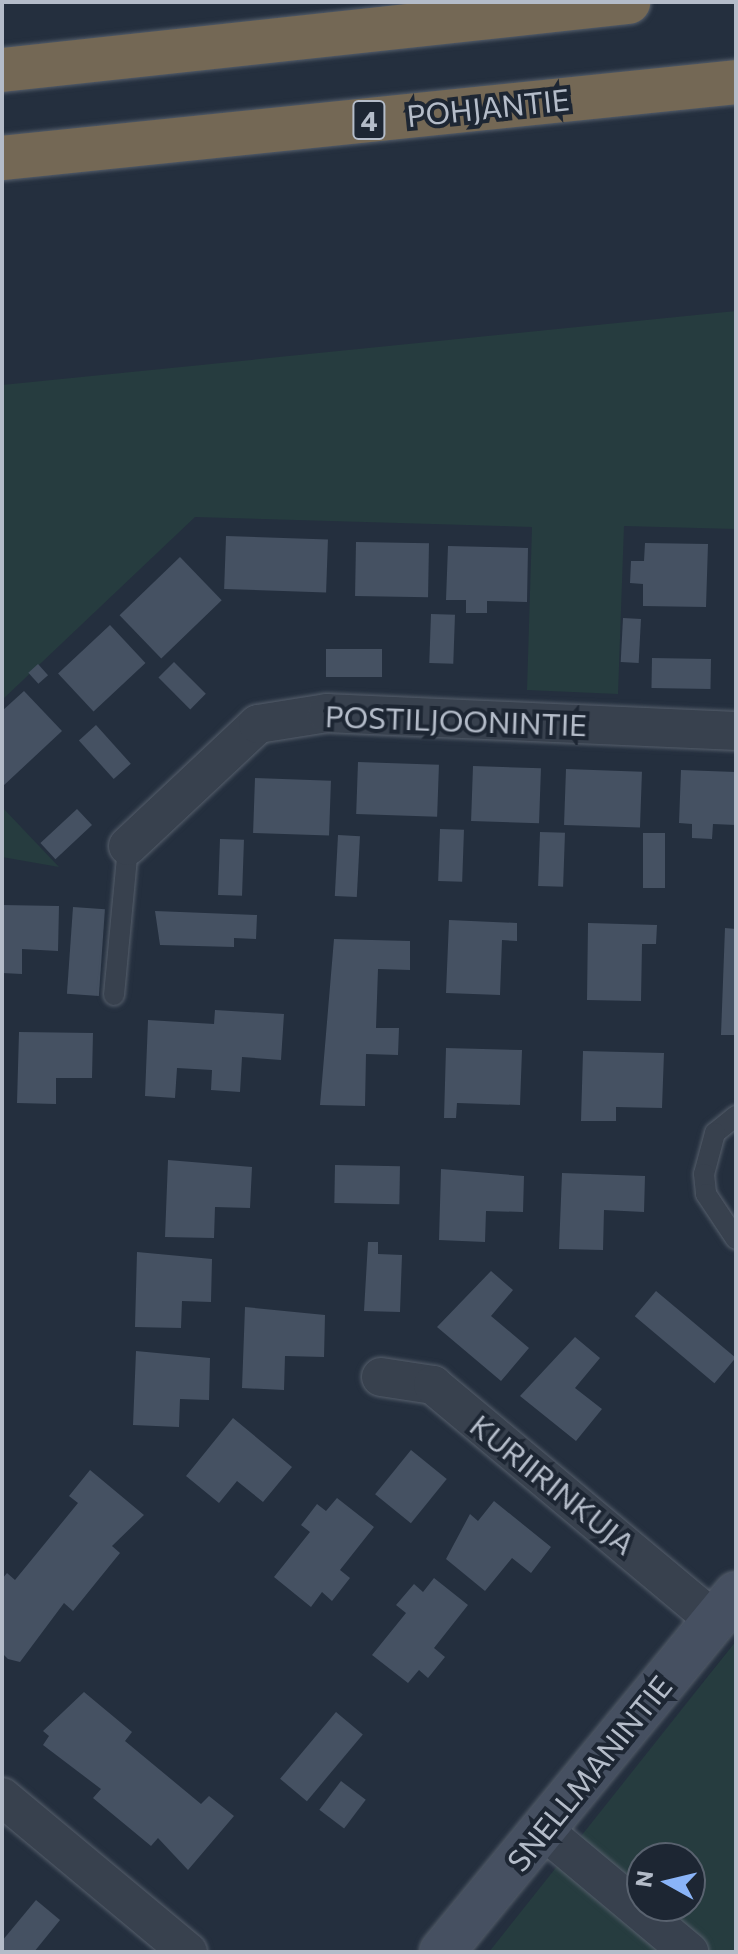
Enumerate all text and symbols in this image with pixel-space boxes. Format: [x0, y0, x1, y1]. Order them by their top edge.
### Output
street label: POHJANTIE [405, 81, 571, 133]
road number: 4 [351, 96, 387, 144]
street label: POSTILJOONINTIE [324, 697, 588, 743]
street label: KURIIRINKUJA [463, 1407, 643, 1561]
street label: SNELLMANINTIE [499, 1668, 679, 1878]
north arrow [626, 1842, 706, 1922]

